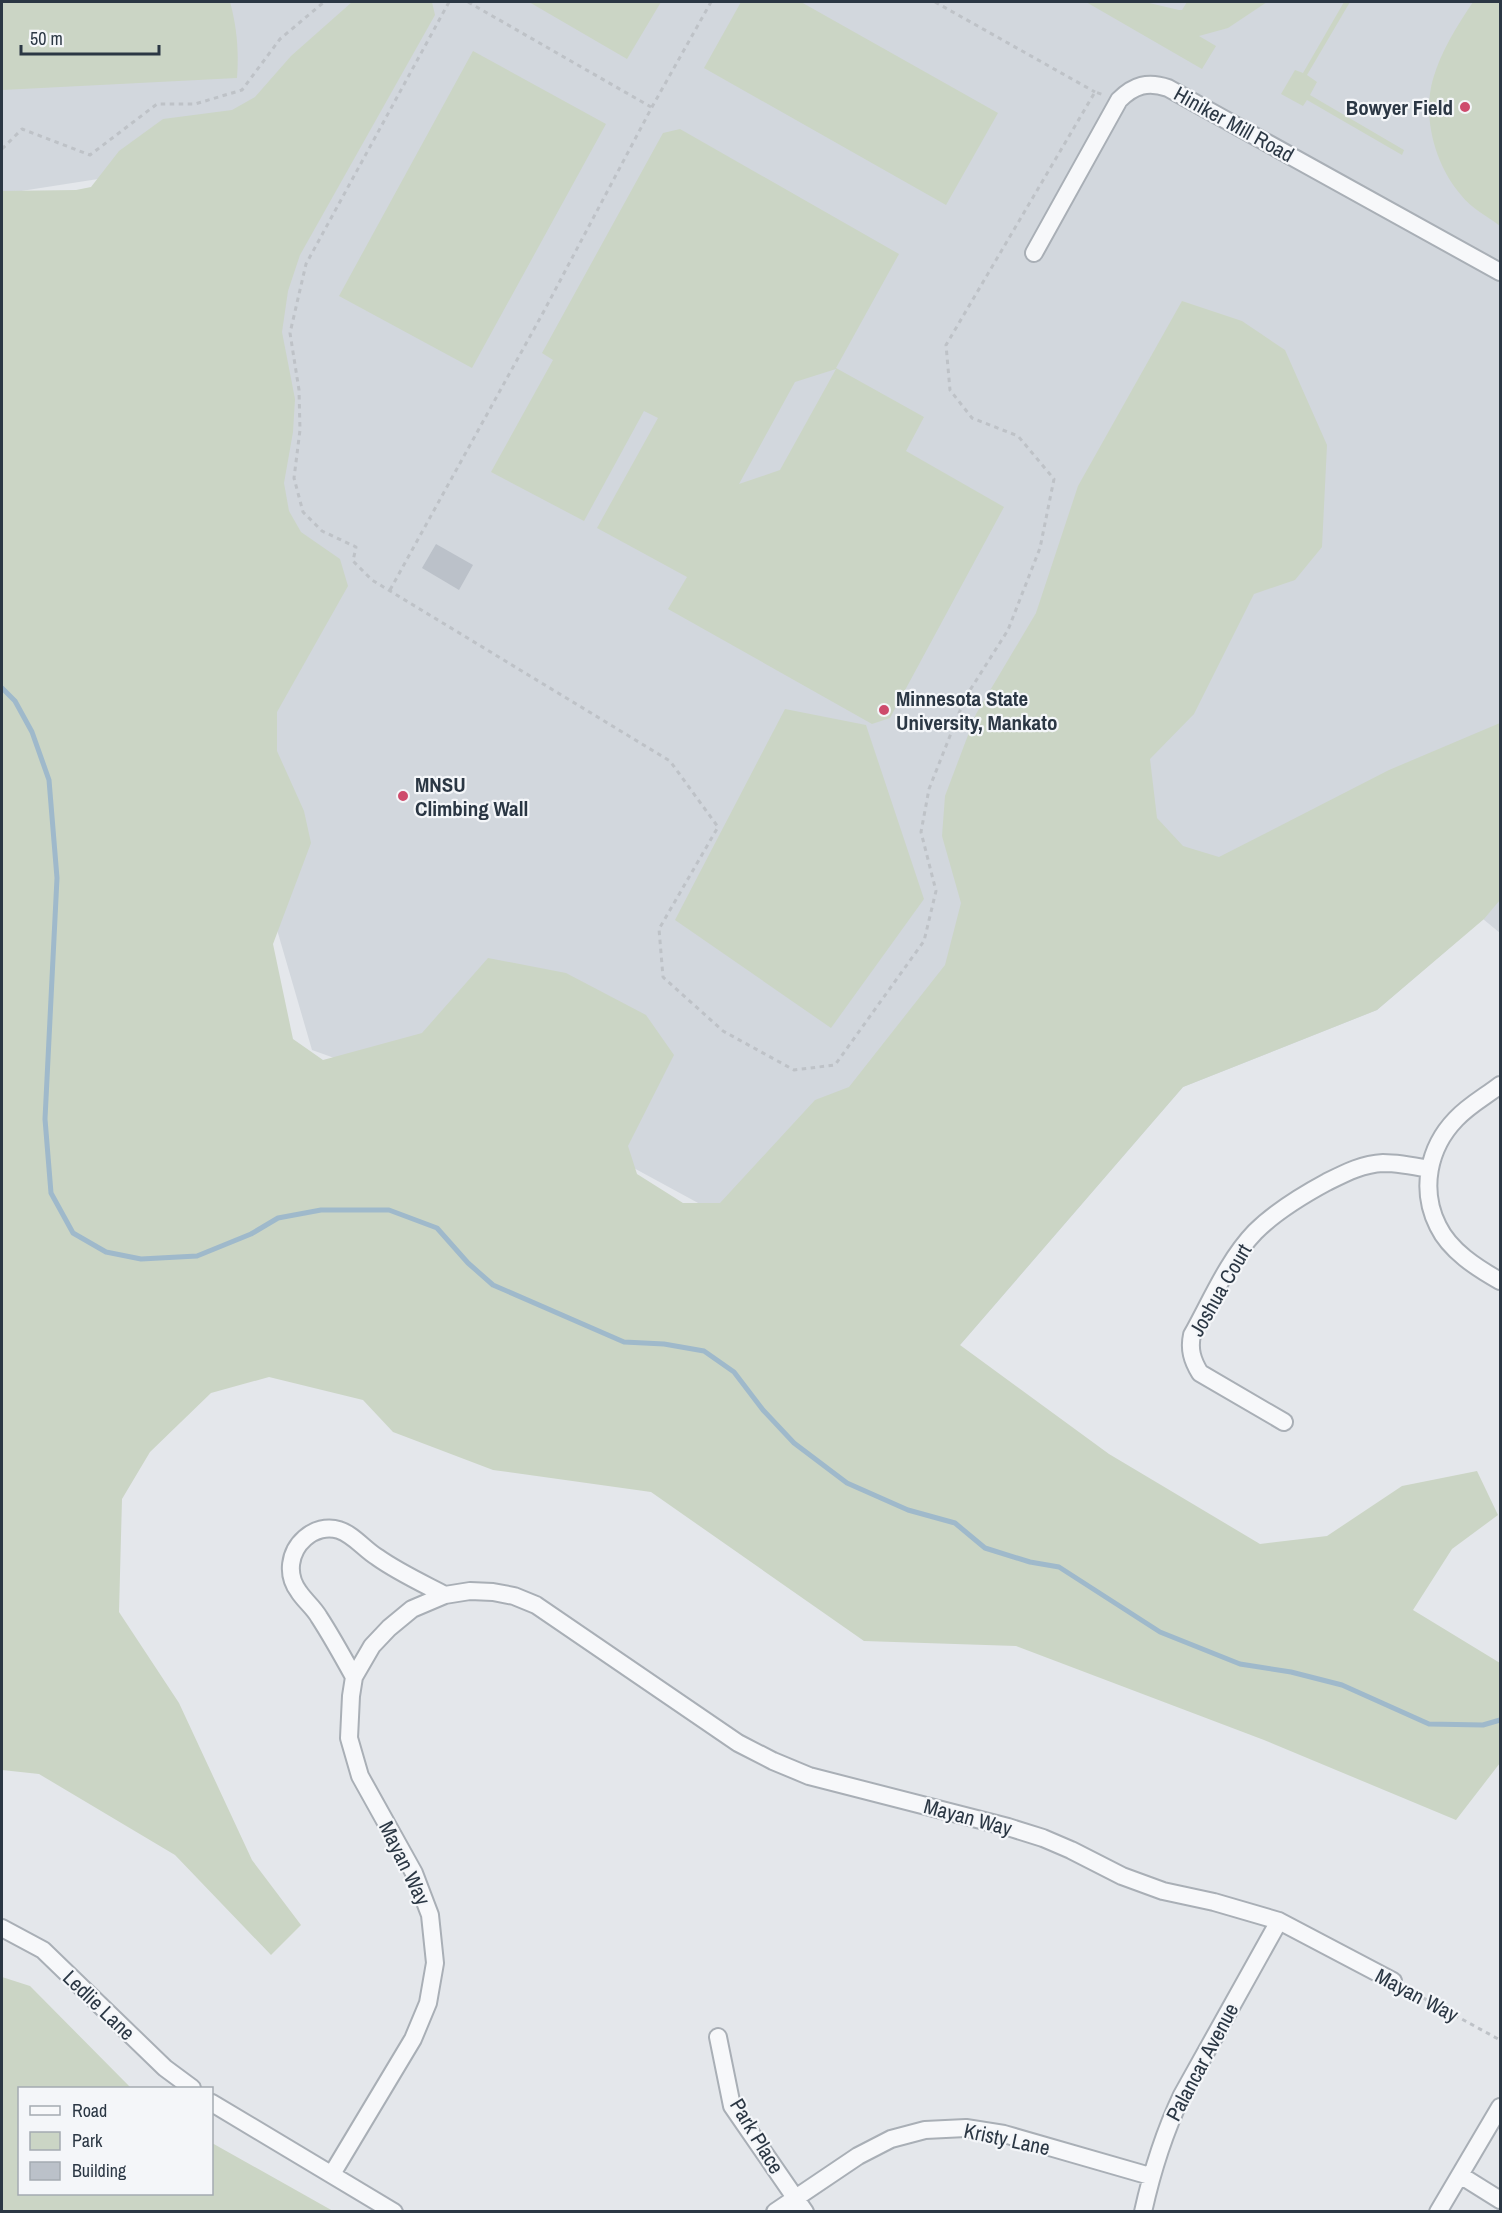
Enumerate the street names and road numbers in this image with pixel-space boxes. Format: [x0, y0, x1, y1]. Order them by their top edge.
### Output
street label: Hiniker Mill Road [1169, 79, 1299, 169]
street label: Joshua Court [1182, 1238, 1258, 1342]
street label: Mayan Way [921, 1791, 1016, 1843]
street label: Mayan Way [372, 1816, 438, 1910]
street label: Mayan Way [1370, 1961, 1464, 2029]
street label: Ledlie Lane [57, 1963, 141, 2047]
street label: Palancar Avenue [1159, 1998, 1245, 2126]
street label: Park Place [723, 2093, 791, 2179]
street label: Kristy Lane [961, 2116, 1053, 2162]

